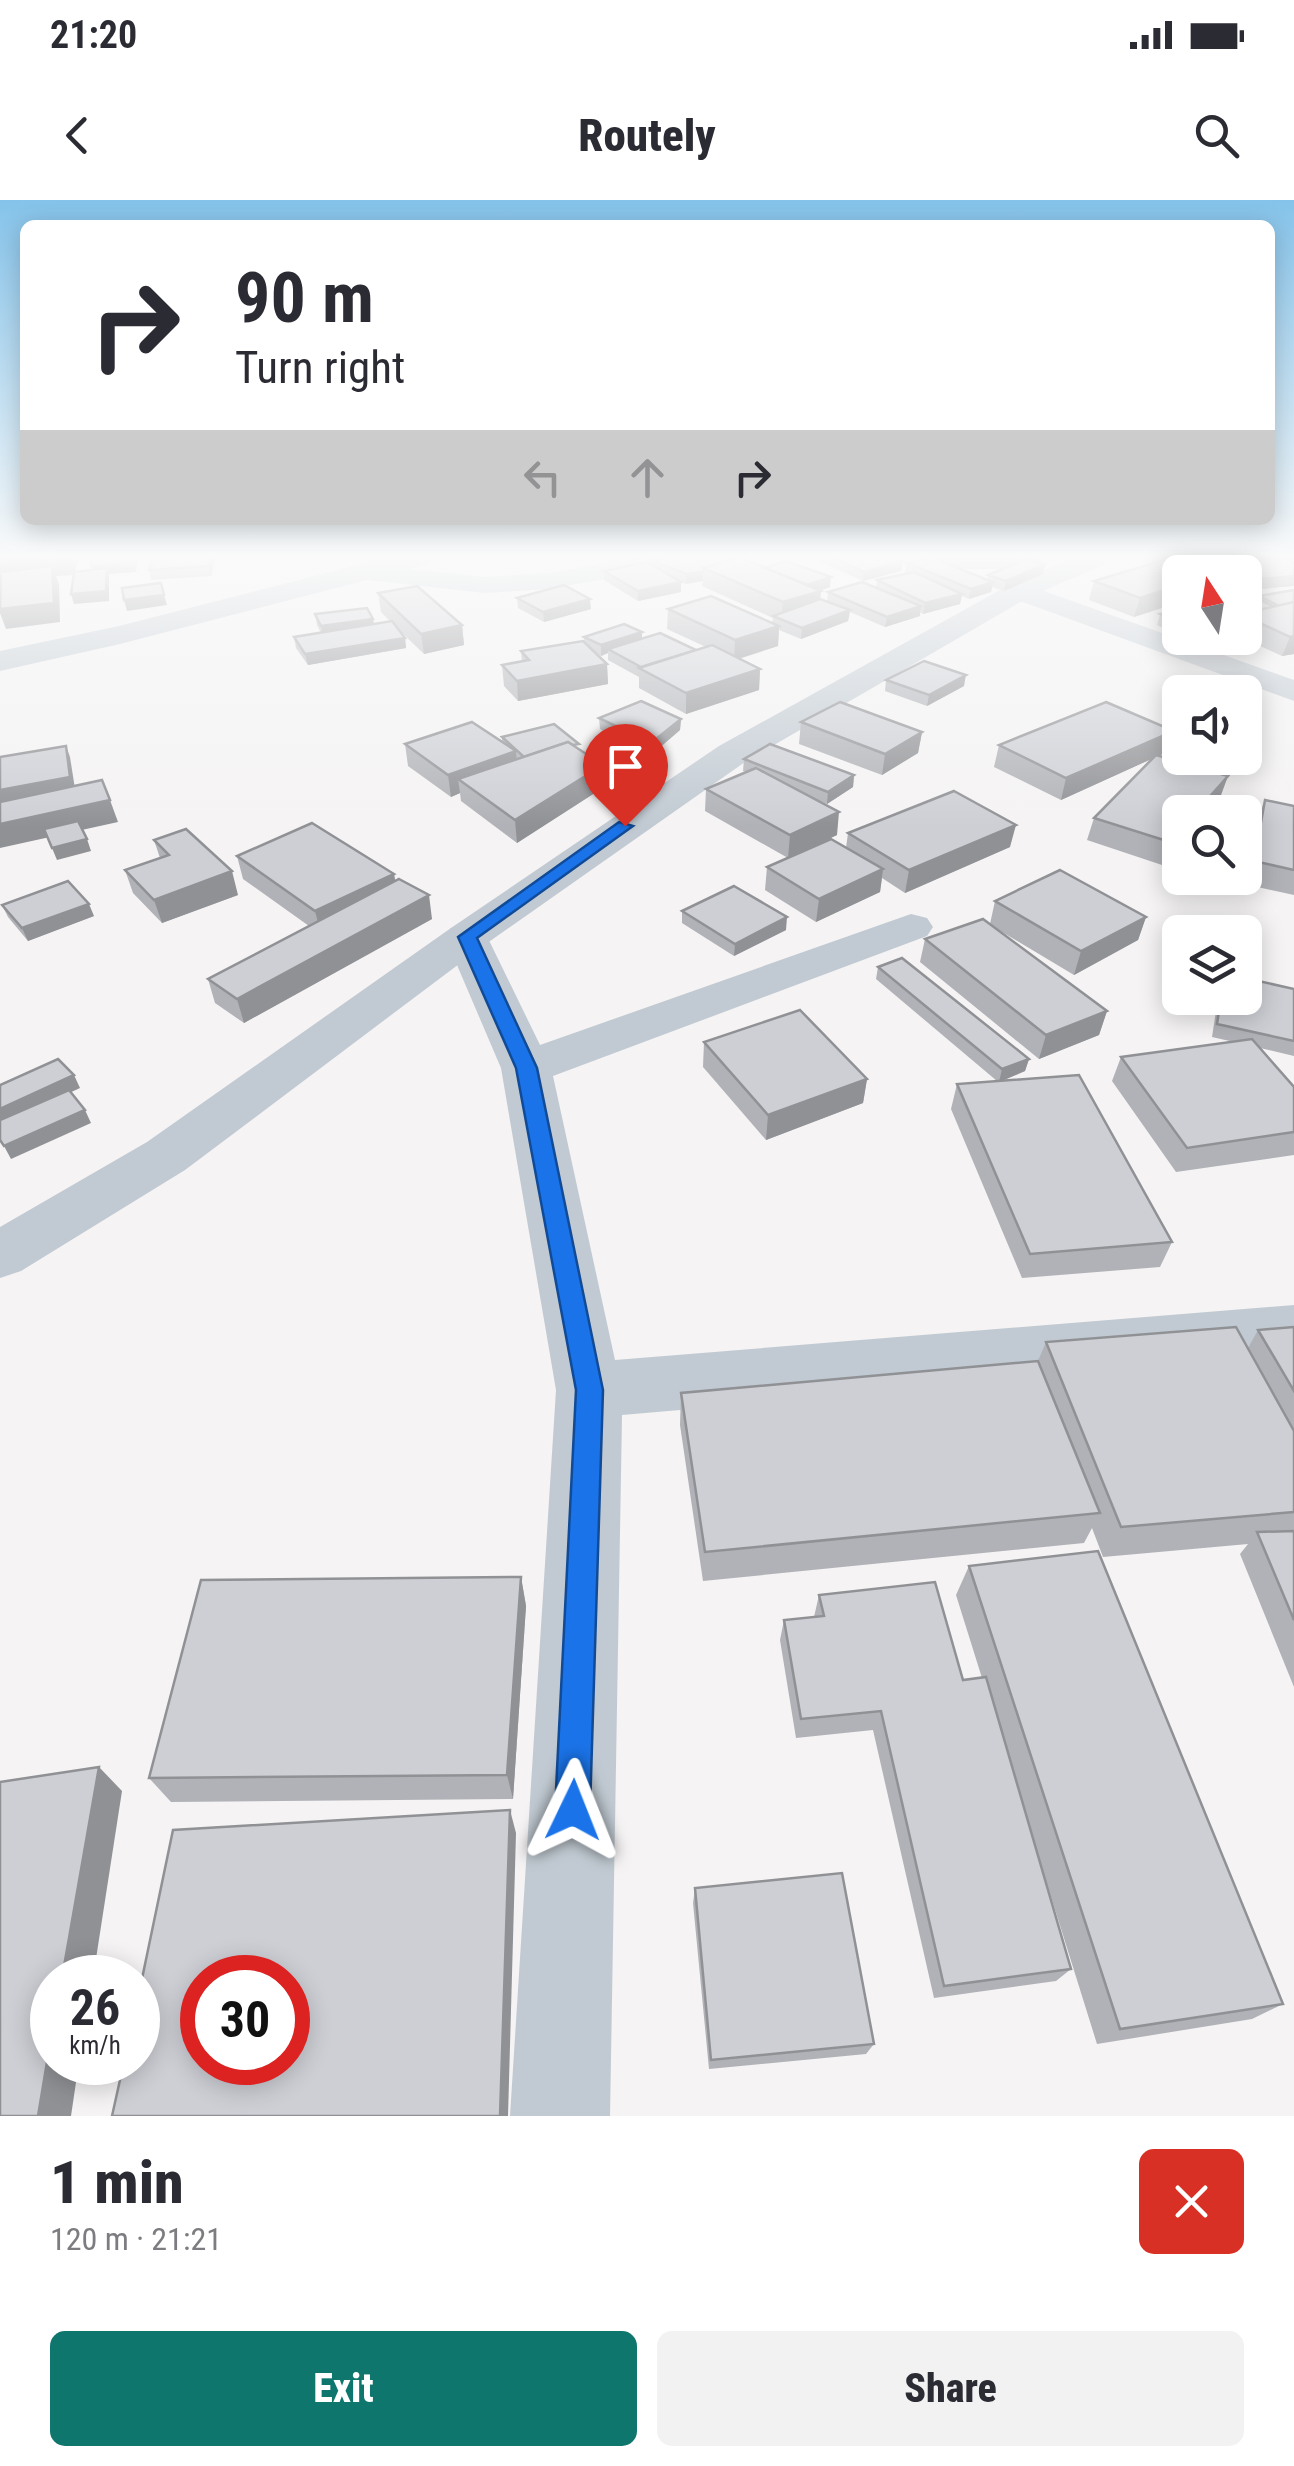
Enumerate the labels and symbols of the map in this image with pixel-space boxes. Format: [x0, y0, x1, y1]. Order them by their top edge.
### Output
north arrow [1162, 555, 1262, 655]
pin [583, 724, 668, 827]
position arrow [521, 1758, 625, 1862]
speed limit sign: 30 [180, 1955, 310, 2085]

